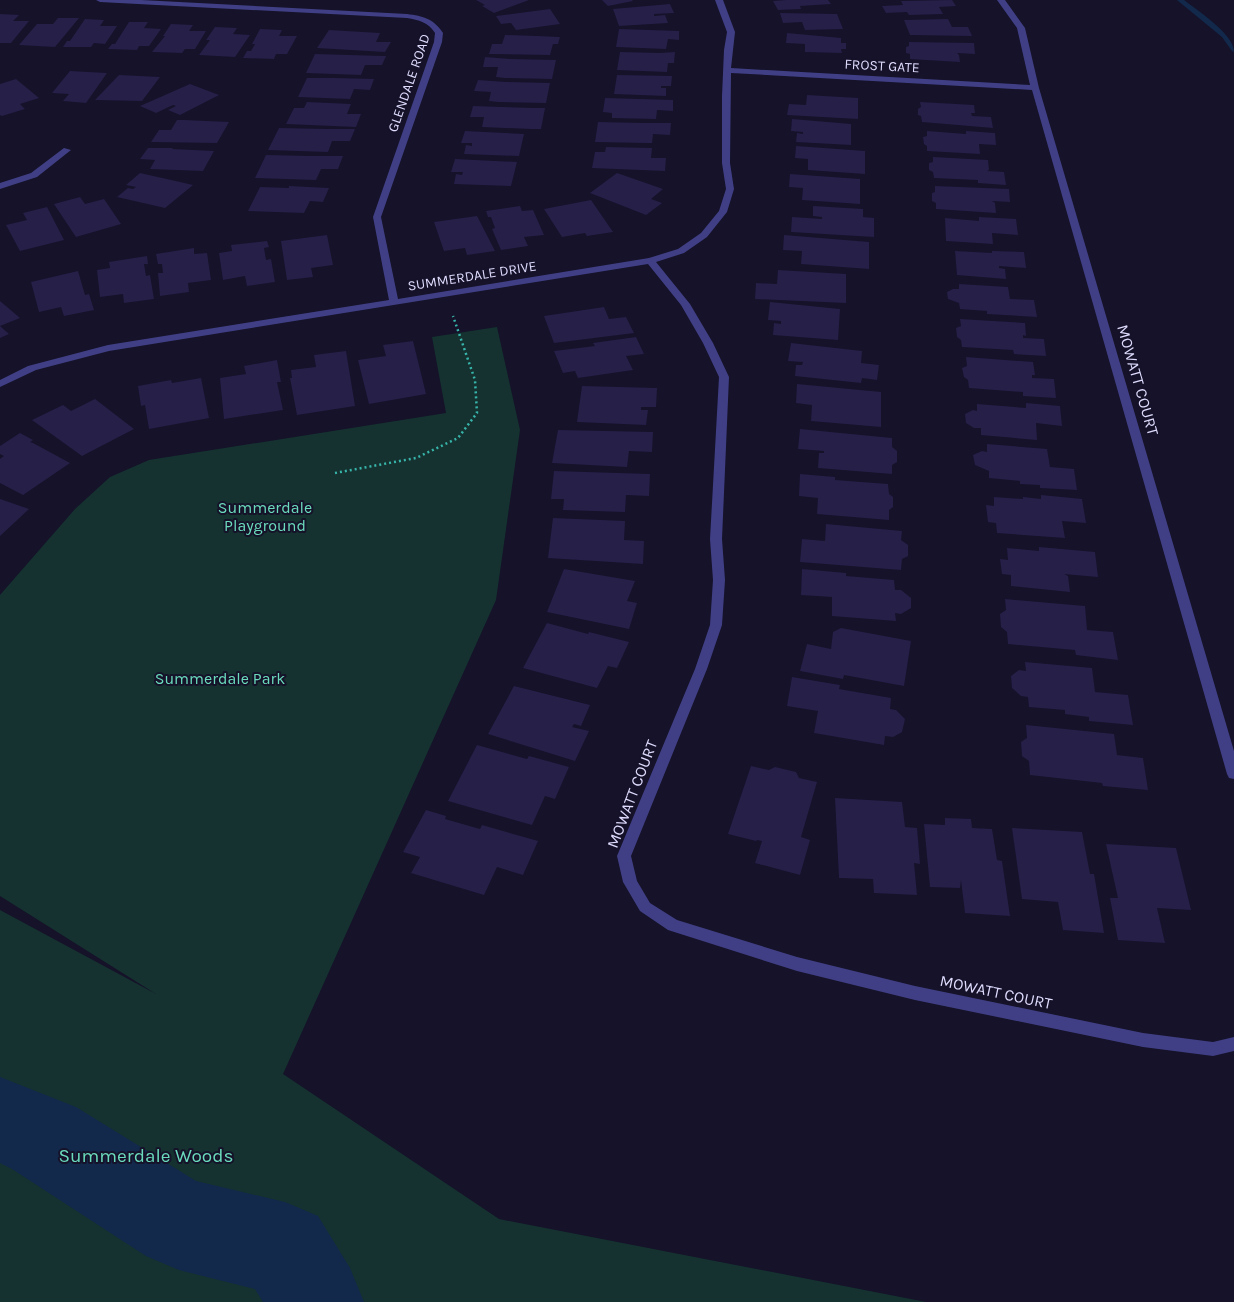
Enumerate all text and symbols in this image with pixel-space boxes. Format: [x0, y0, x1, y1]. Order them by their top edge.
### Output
street label: GLENDALE ROAD [384, 32, 434, 134]
street label: FROST GATE [844, 56, 920, 76]
street label: SUMMERDALE DRIVE [406, 257, 538, 295]
street label: MOWATT COURT [1113, 322, 1163, 438]
park label: Summerdale Playground [218, 498, 312, 535]
park label: Summerdale Park [155, 669, 285, 688]
street label: MOWATT COURT [603, 737, 661, 851]
street label: MOWATT COURT [938, 971, 1054, 1013]
park label: Summerdale Woods [59, 1145, 233, 1167]

